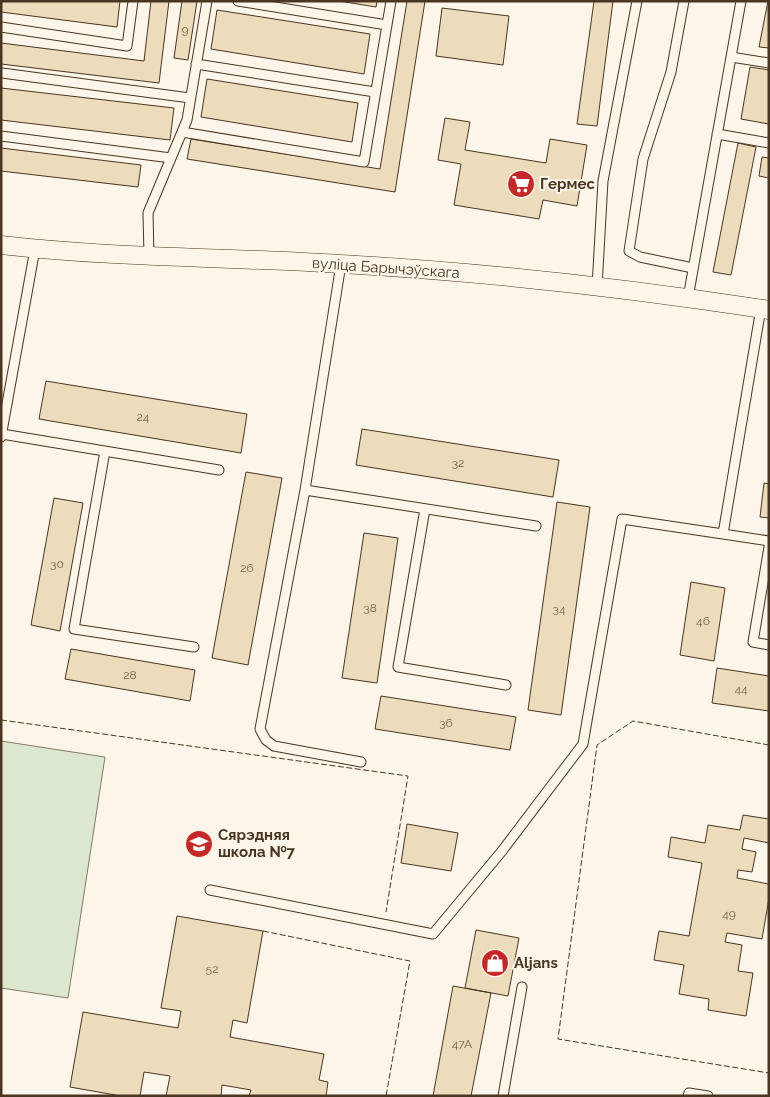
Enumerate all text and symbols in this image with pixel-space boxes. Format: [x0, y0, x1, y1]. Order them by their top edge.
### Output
house number: 9 [181, 23, 189, 37]
supermarket icon: Гермес [506, 169, 536, 199]
place label: Гермес [540, 175, 595, 193]
street label: вуліца Барычэўскага [311, 254, 461, 282]
house number: 24 [137, 410, 150, 424]
house number: 32 [452, 456, 464, 470]
house number: 30 [50, 557, 64, 571]
house number: 26 [240, 561, 254, 575]
house number: 38 [363, 601, 377, 615]
house number: 34 [553, 602, 566, 616]
house number: 46 [696, 614, 710, 628]
house number: 28 [123, 668, 137, 682]
house number: 44 [734, 682, 748, 696]
house number: 36 [439, 716, 453, 730]
place label: Сярэдняя школа №7 [218, 826, 296, 861]
school or university icon: Сярэдняя школа №7 [184, 829, 214, 859]
house number: 49 [722, 907, 736, 921]
shop icon: Aljans [480, 948, 510, 978]
place label: Aljans [514, 954, 558, 972]
house number: 52 [206, 962, 218, 976]
house number: 47А [452, 1037, 472, 1051]

